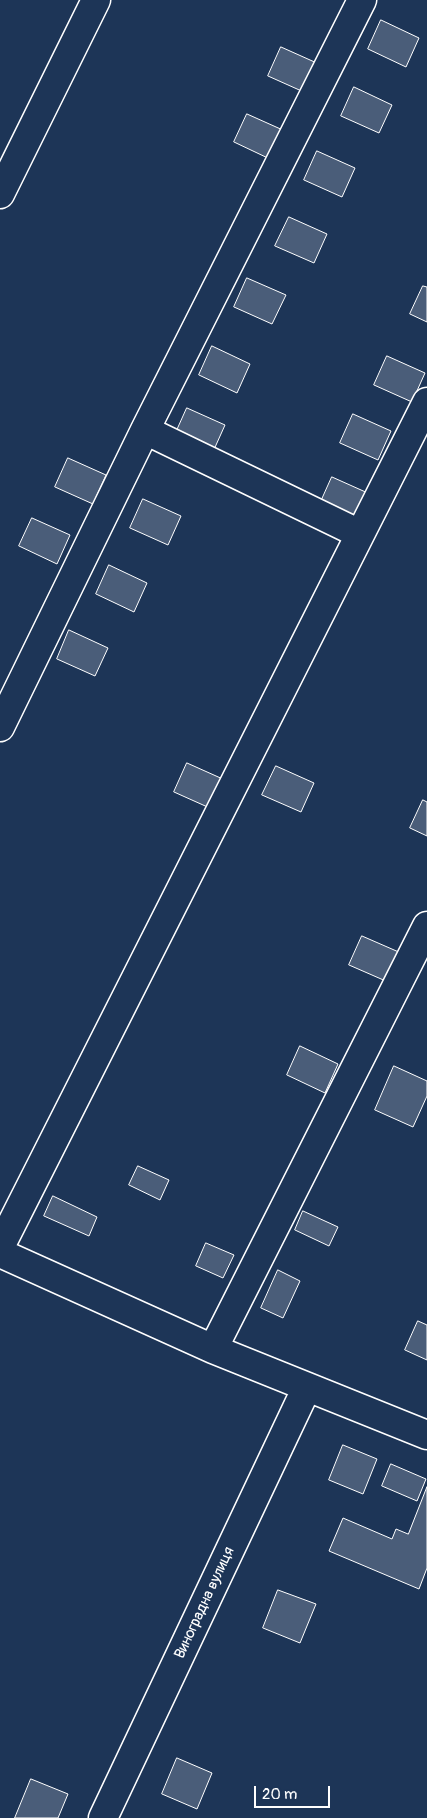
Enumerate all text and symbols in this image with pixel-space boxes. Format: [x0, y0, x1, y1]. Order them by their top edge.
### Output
street label: Виноградна вулиця [171, 1544, 239, 1662]
scale bar [257, 1776, 333, 1808]
text: 20 m [262, 1785, 297, 1804]

